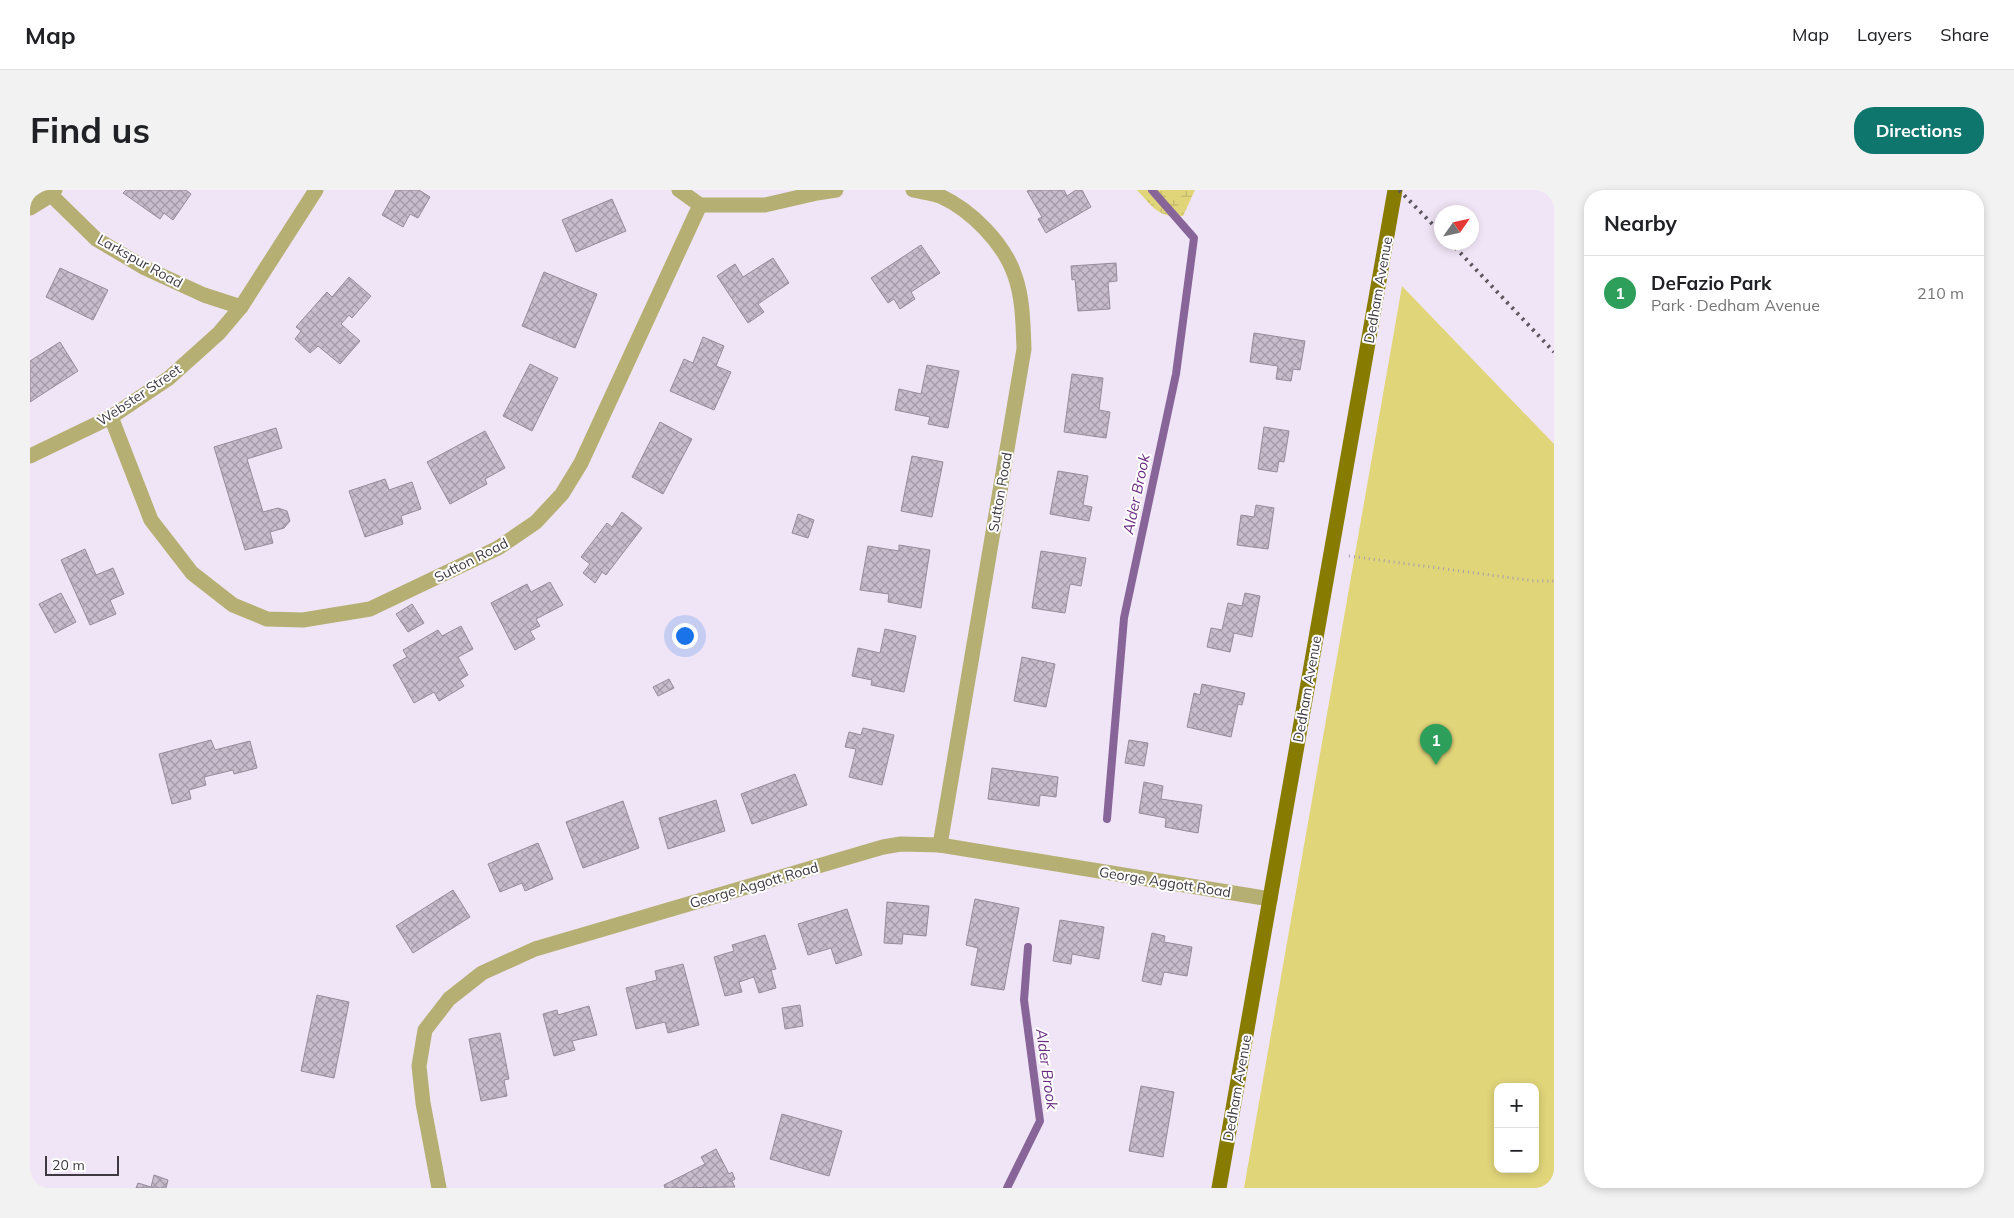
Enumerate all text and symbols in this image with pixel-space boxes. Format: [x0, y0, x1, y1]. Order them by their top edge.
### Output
text: Map [25, 20, 76, 50]
text: Map [1792, 23, 1829, 46]
text: Layers [1857, 23, 1912, 46]
text: Share [1940, 23, 1989, 46]
button: Directions [1854, 107, 1984, 154]
text: Find us [30, 108, 150, 152]
north arrow [1434, 205, 1479, 250]
text: Nearby [1604, 210, 1677, 236]
street label: Larkspur Road [94, 230, 186, 292]
street label: Dedham Avenue [1360, 235, 1396, 345]
text: DeFazio Park [1651, 271, 1772, 295]
text: 1 [1615, 283, 1625, 303]
text: 210 m [1917, 283, 1964, 303]
text: Park · Dedham Avenue [1651, 295, 1820, 315]
street label: Webster Street [94, 360, 185, 430]
street label: Sutton Road [984, 451, 1016, 533]
water label: Alder Brook [1118, 451, 1154, 537]
street label: Sutton Road [431, 534, 511, 586]
your location [672, 623, 698, 649]
street label: Dedham Avenue [1289, 634, 1325, 744]
pin: 1 [1420, 724, 1452, 765]
street label: George Aggott Road [688, 858, 820, 912]
street label: George Aggott Road [1098, 863, 1232, 901]
water label: Alder Brook [1032, 1026, 1062, 1112]
street label: Dedham Avenue [1219, 1033, 1255, 1143]
map controls [1494, 1083, 1539, 1173]
button: + [1494, 1083, 1539, 1128]
button: − [1494, 1128, 1539, 1173]
scale bar [45, 1153, 119, 1176]
text: 20 m [52, 1156, 85, 1174]

